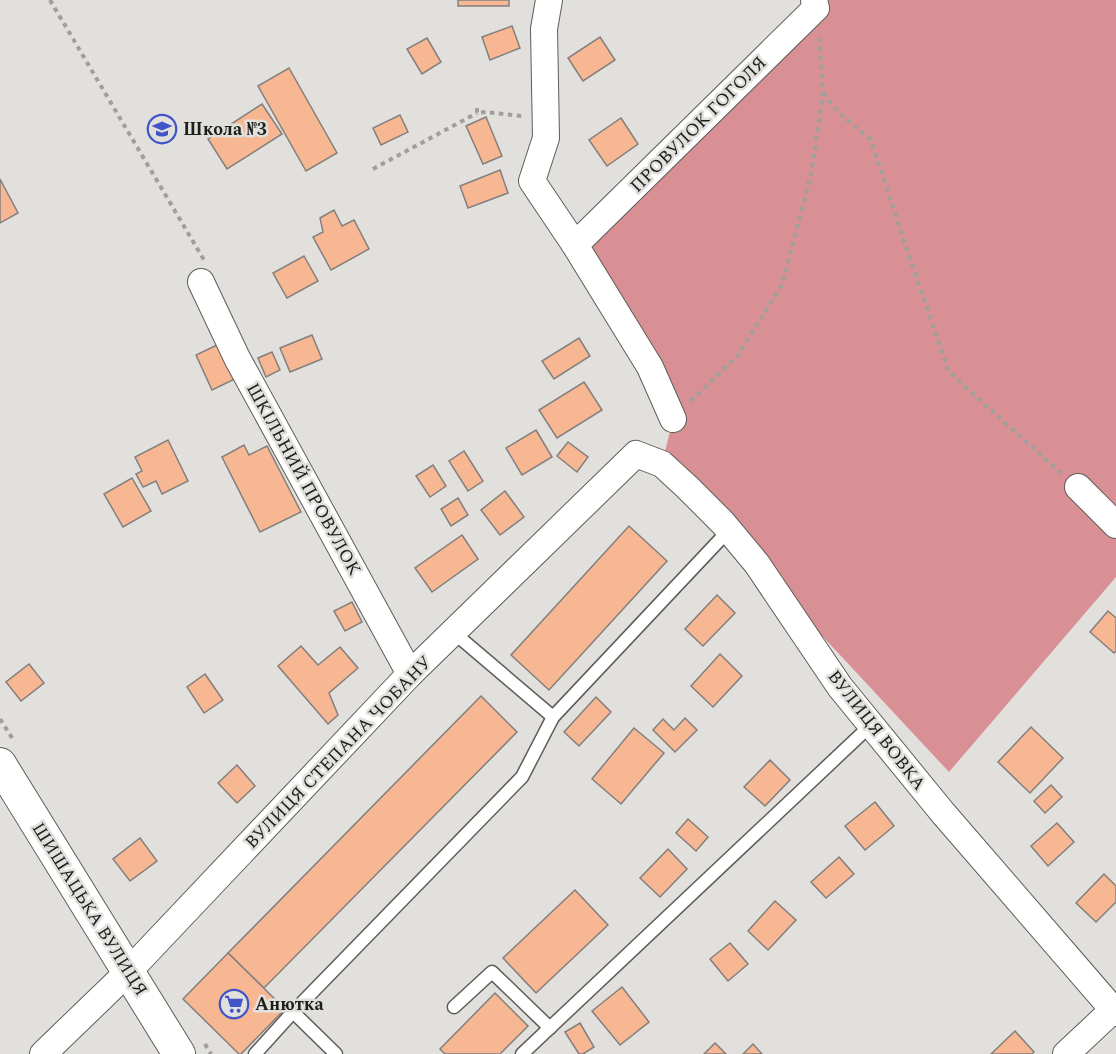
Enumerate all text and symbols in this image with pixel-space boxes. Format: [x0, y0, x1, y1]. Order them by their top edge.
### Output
street label: ПРОВУЛОК ГОГОЛЯ [624, 50, 773, 199]
school or university icon: Школа №3 [146, 113, 178, 145]
place label: Школа №3 [183, 116, 267, 143]
street label: ШКІЛЬНИЙ ПРОВУЛОК [239, 378, 368, 580]
street label: ВУЛИЦЯ СТЕПАНА ЧОБАНУ [239, 649, 438, 855]
street label: ВУЛИЦЯ ВОВКА [821, 664, 932, 796]
street label: ШИШАЦЬКА ВУЛИЦЯ [25, 817, 154, 1001]
supermarket icon: Анютка [218, 988, 250, 1020]
place label: Анютка [255, 991, 325, 1018]

